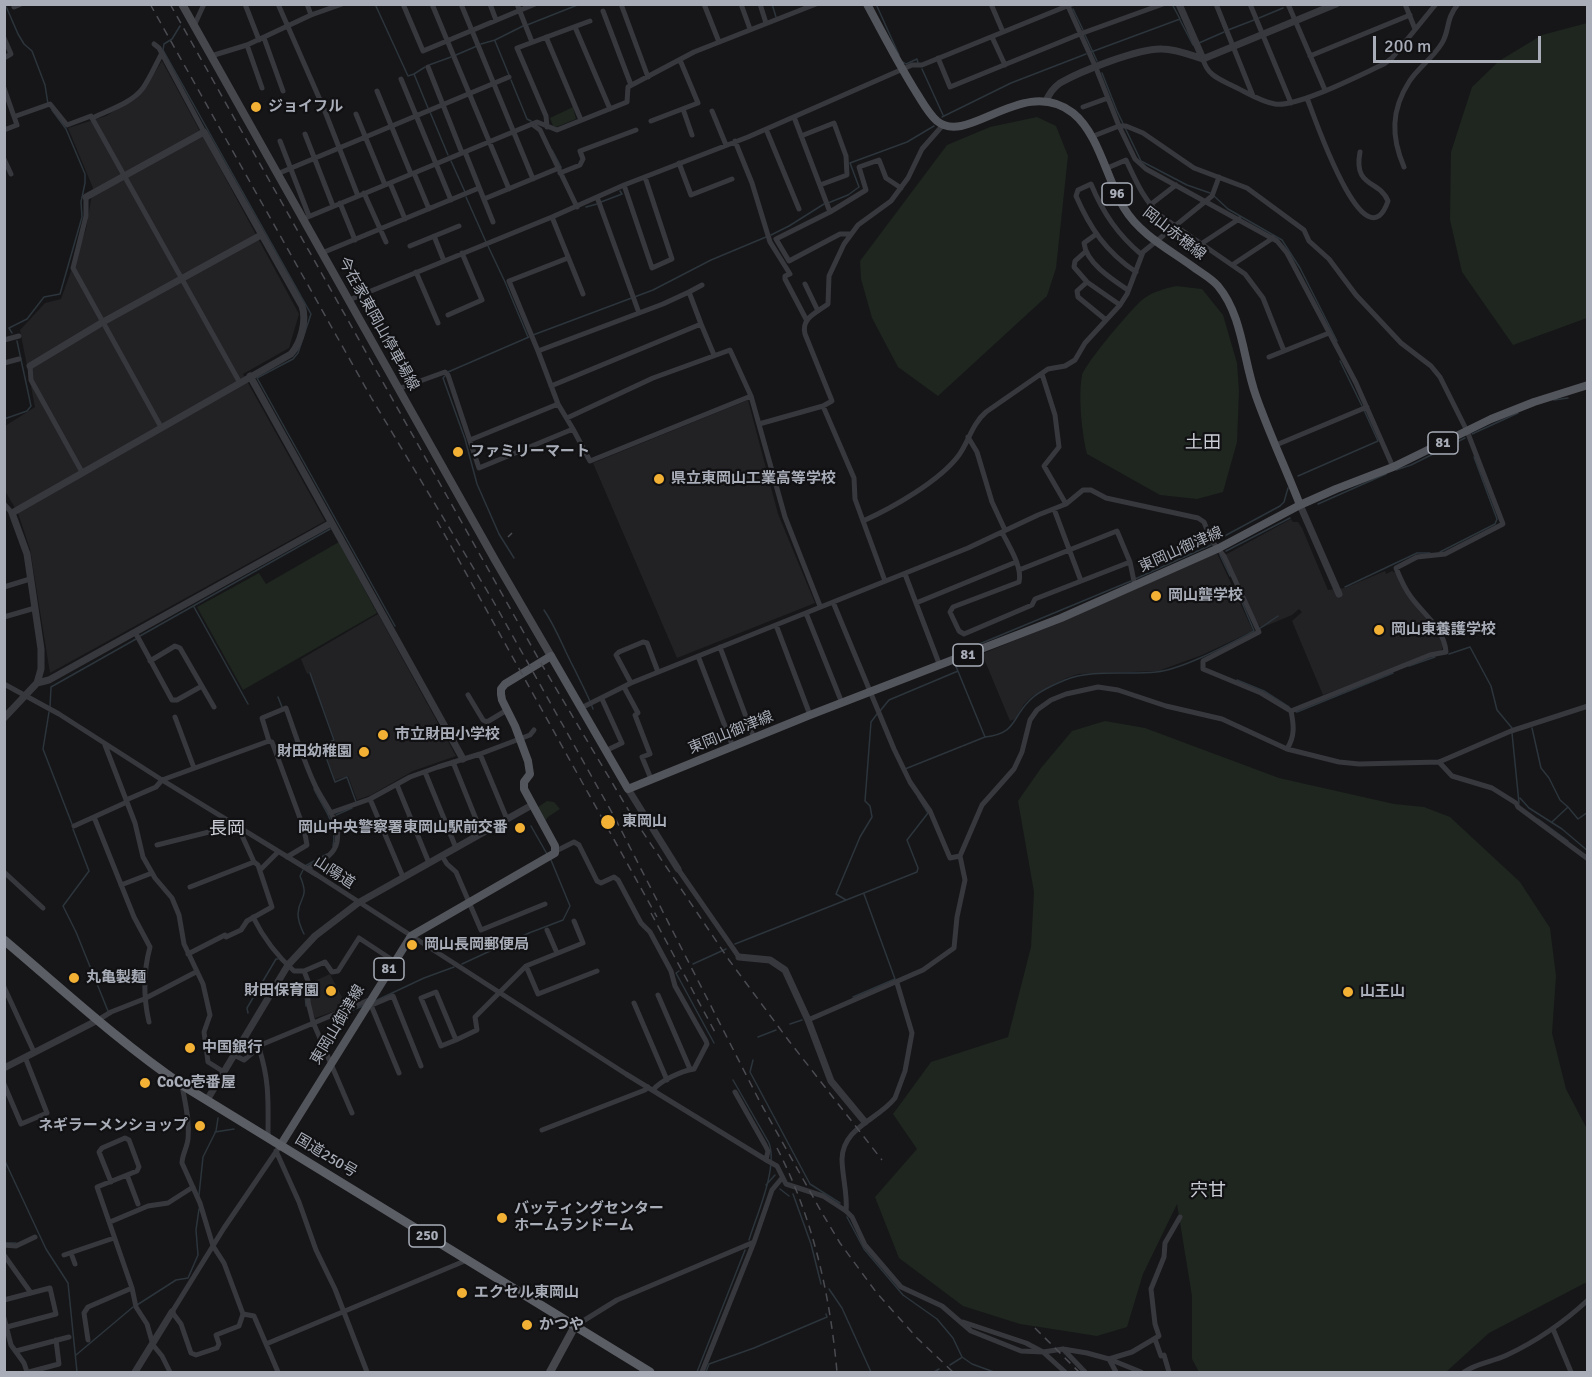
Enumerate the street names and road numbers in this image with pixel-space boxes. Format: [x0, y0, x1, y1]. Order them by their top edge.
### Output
road number: 96 [1102, 183, 1132, 205]
street label: 岡山赤穂線 [1139, 204, 1209, 264]
street label: 今在家東岡山停車場線 [334, 254, 422, 394]
road number: 81 [1428, 432, 1458, 454]
street label: 東岡山御津線 [1136, 523, 1226, 577]
road number: 81 [953, 644, 983, 666]
street label: 東岡山御津線 [686, 708, 776, 758]
street label: 山陽道 [310, 853, 358, 893]
road number: 81 [374, 958, 404, 980]
street label: 東岡山御津線 [307, 982, 369, 1068]
street label: 国道250号 [292, 1130, 360, 1182]
road number: 250 [409, 1225, 445, 1247]

